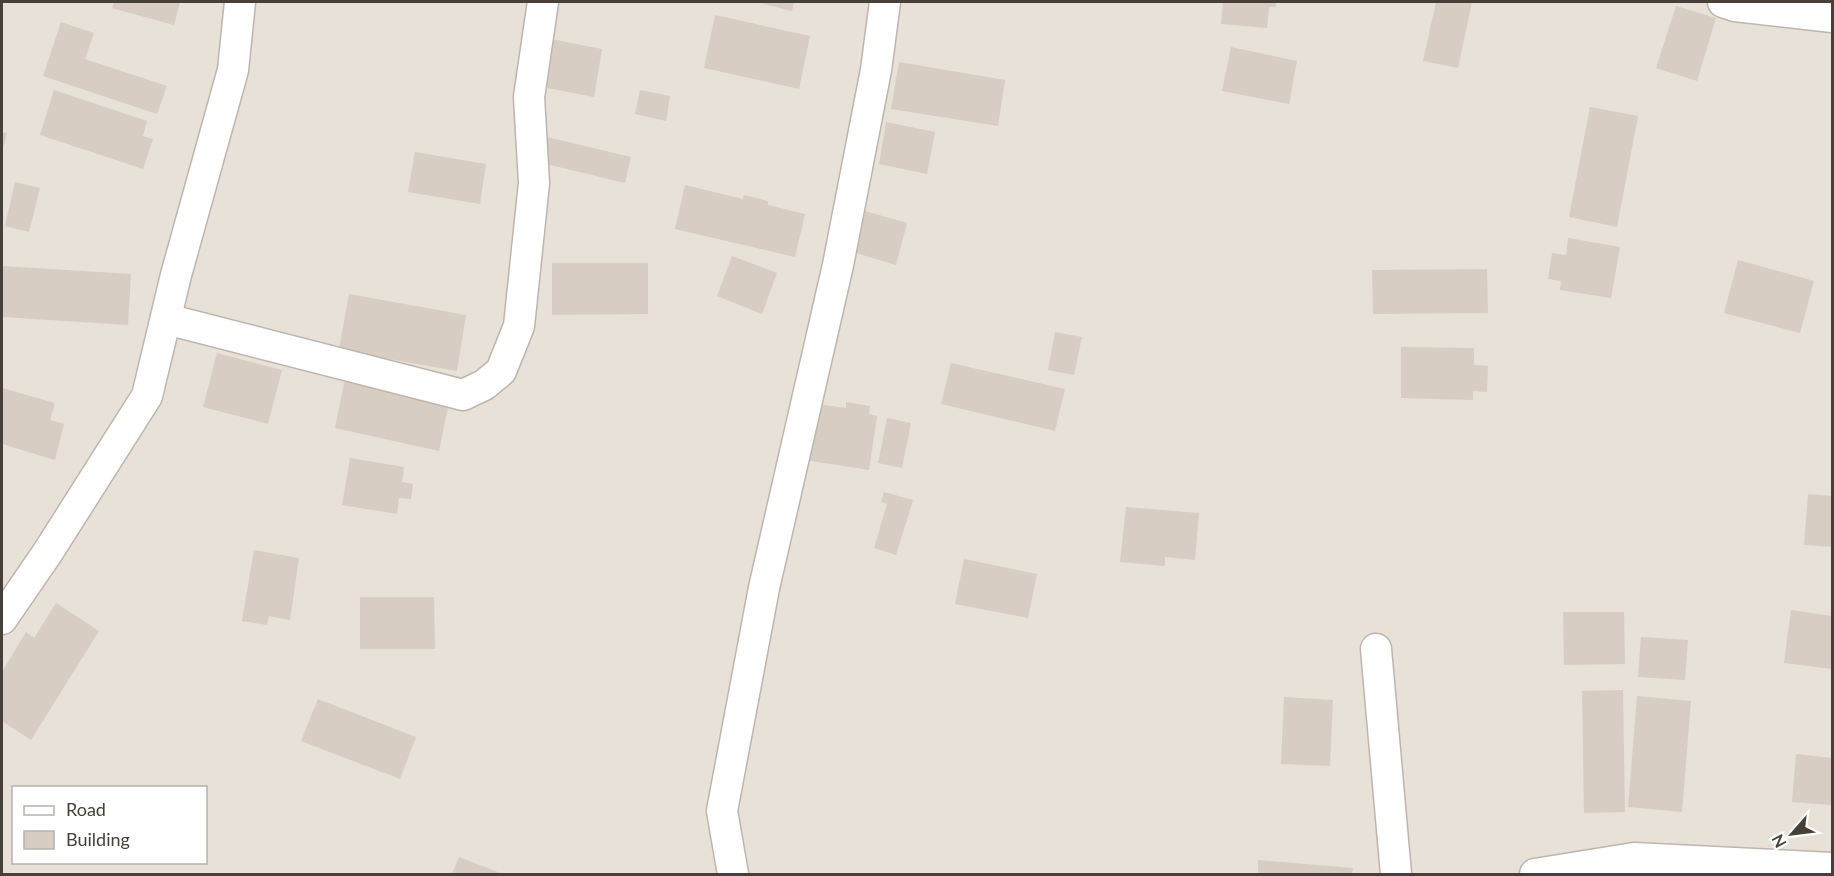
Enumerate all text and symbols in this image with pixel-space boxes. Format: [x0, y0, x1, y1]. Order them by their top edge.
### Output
legend [12, 786, 207, 864]
text: Road [66, 798, 106, 820]
north arrow [1762, 804, 1822, 864]
text: Building [66, 828, 130, 850]
text: N [1767, 831, 1790, 851]

